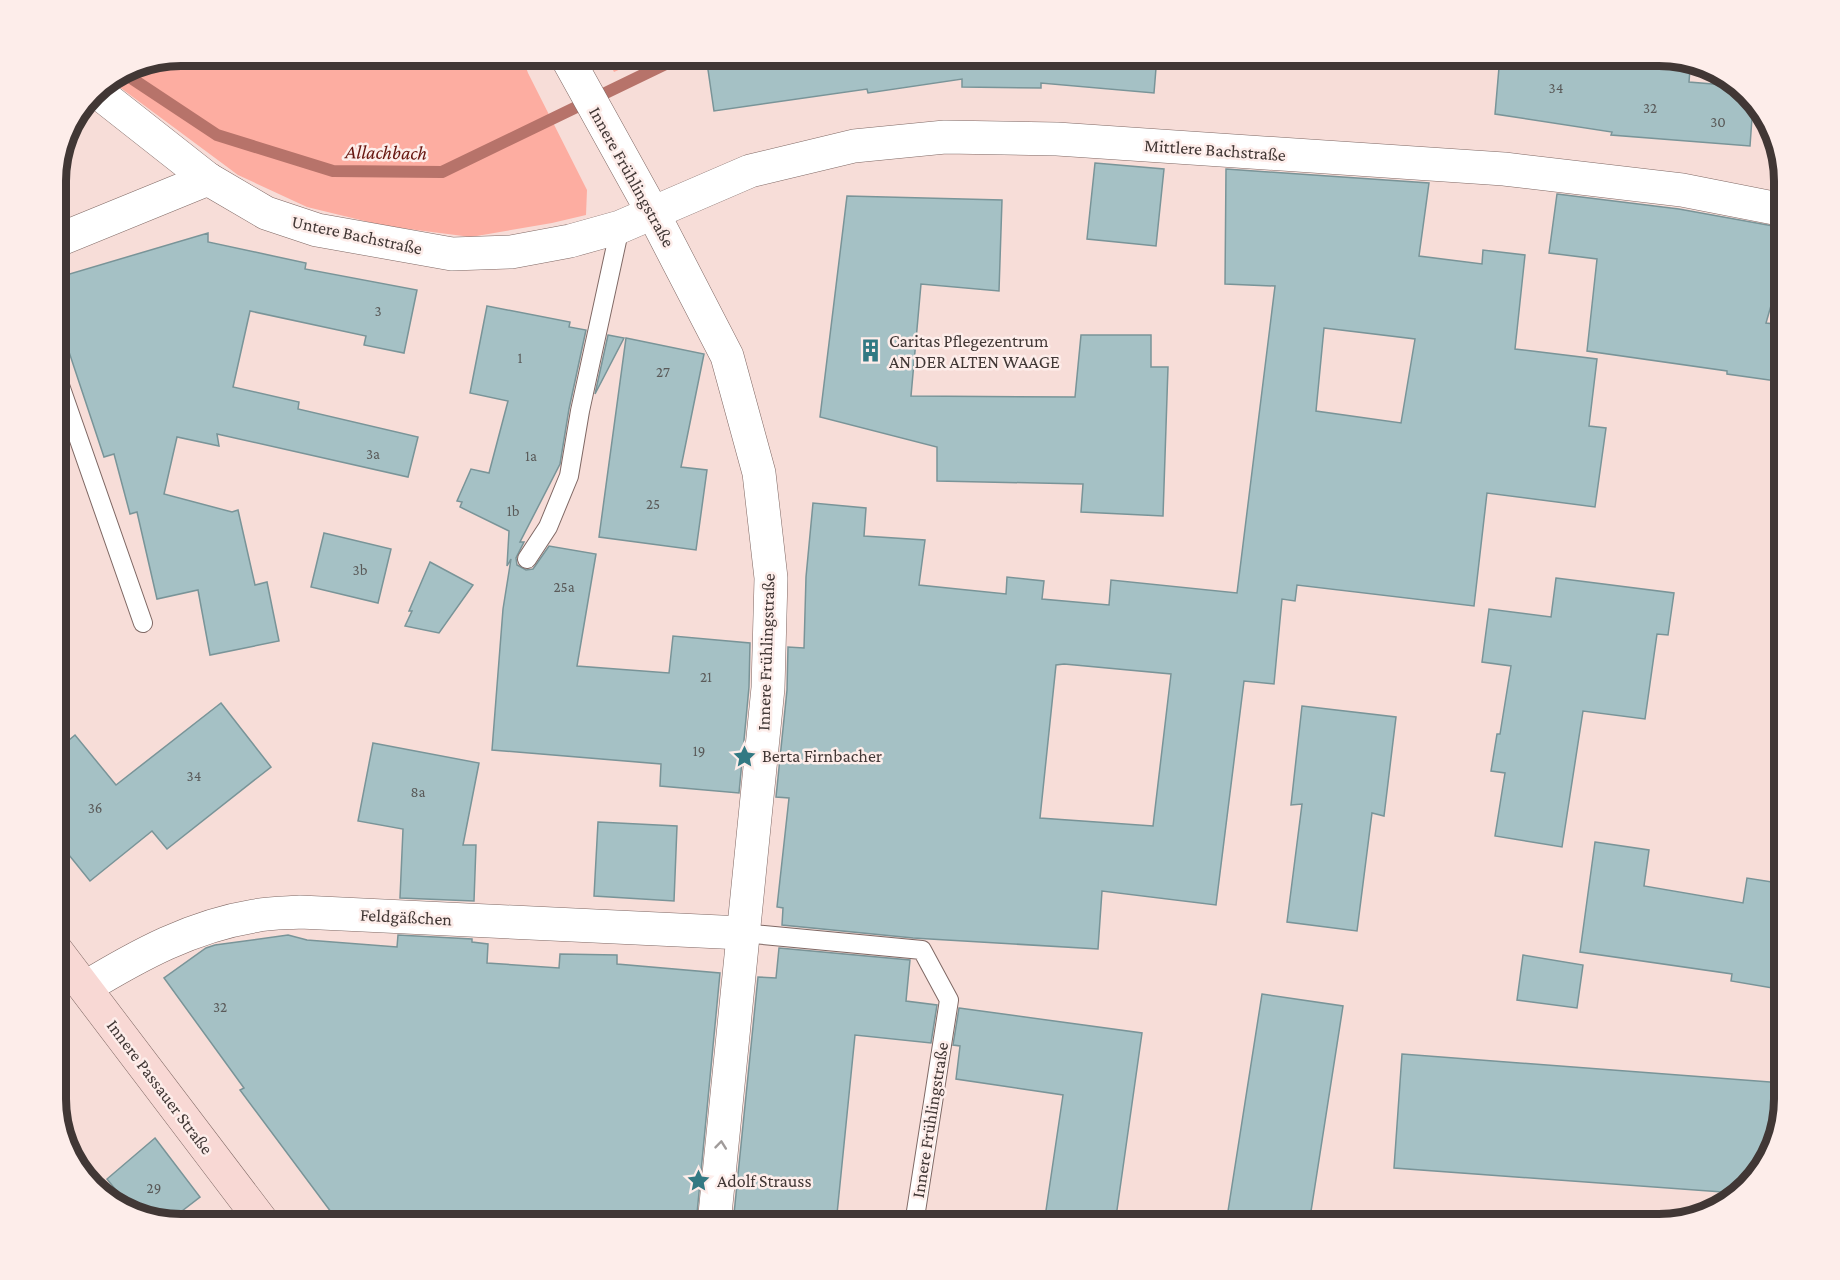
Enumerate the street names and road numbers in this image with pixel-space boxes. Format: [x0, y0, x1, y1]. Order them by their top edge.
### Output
street label: Innere Frühlingstraße [585, 103, 679, 251]
street label: Mittlere Bachstraße [1143, 135, 1287, 165]
street label: Untere Bachstraße [290, 211, 424, 259]
street label: Innere Frühlingstraße [753, 573, 779, 731]
street label: Feldgäßchen [359, 905, 453, 929]
street label: Innere Passauer Straße [103, 1016, 217, 1158]
street label: Innere Frühlingstraße [908, 1041, 952, 1199]

